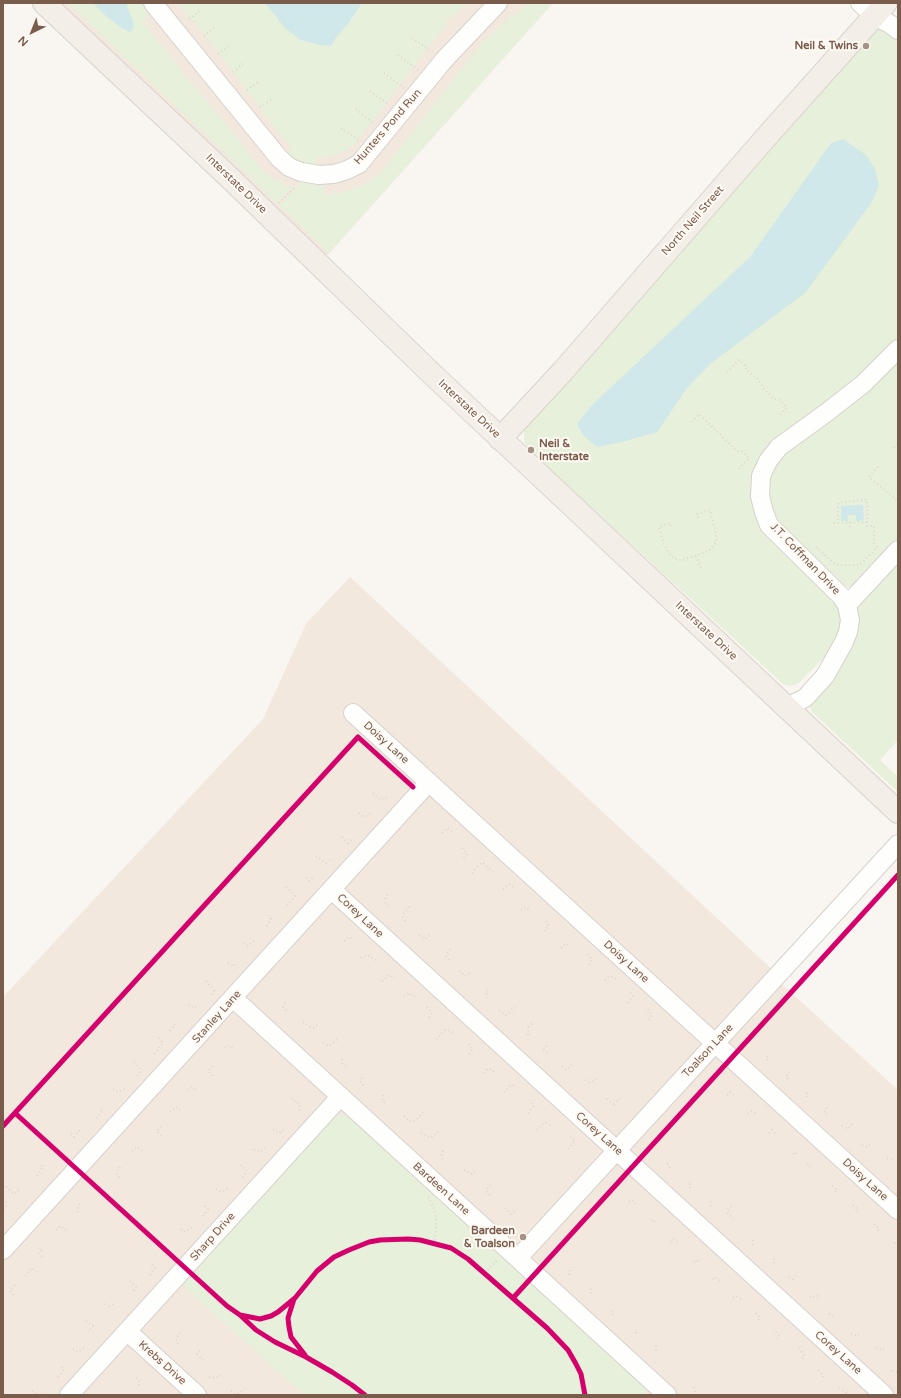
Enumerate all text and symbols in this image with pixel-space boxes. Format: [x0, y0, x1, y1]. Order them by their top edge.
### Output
north arrow [12, 12, 52, 52]
text: N [16, 33, 31, 49]
place label: Neil & Twins [794, 39, 858, 53]
marker: Neil & Twins [861, 41, 871, 51]
street label: Hunters Pond Run [352, 87, 424, 167]
street label: Interstate Drive [203, 151, 269, 217]
street label: North Neil Street [659, 183, 727, 259]
street label: Interstate Drive [435, 377, 503, 441]
place label: Neil & Interstate [539, 437, 589, 463]
marker: Neil & Interstate [526, 445, 536, 455]
street label: J.T. Coffman Drive [767, 520, 843, 598]
street label: Interstate Drive [672, 599, 740, 663]
street label: Doisy Lane [360, 719, 412, 767]
street label: Corey Lane [334, 891, 386, 941]
street label: Doisy Lane [600, 938, 652, 986]
street label: Stanley Lane [190, 988, 244, 1046]
street label: Toalson Lane [680, 1021, 736, 1081]
street label: Corey Lane [573, 1109, 625, 1159]
street label: Doisy Lane [839, 1156, 891, 1204]
street label: Bardeen Lane [410, 1160, 472, 1218]
street label: Sharp Drive [188, 1210, 238, 1264]
place label: Bardeen & Toalson [464, 1224, 515, 1250]
marker: Bardeen & Toalson [518, 1232, 528, 1242]
street label: Corey Lane [812, 1328, 864, 1378]
street label: Krebs Drive [135, 1338, 189, 1388]

